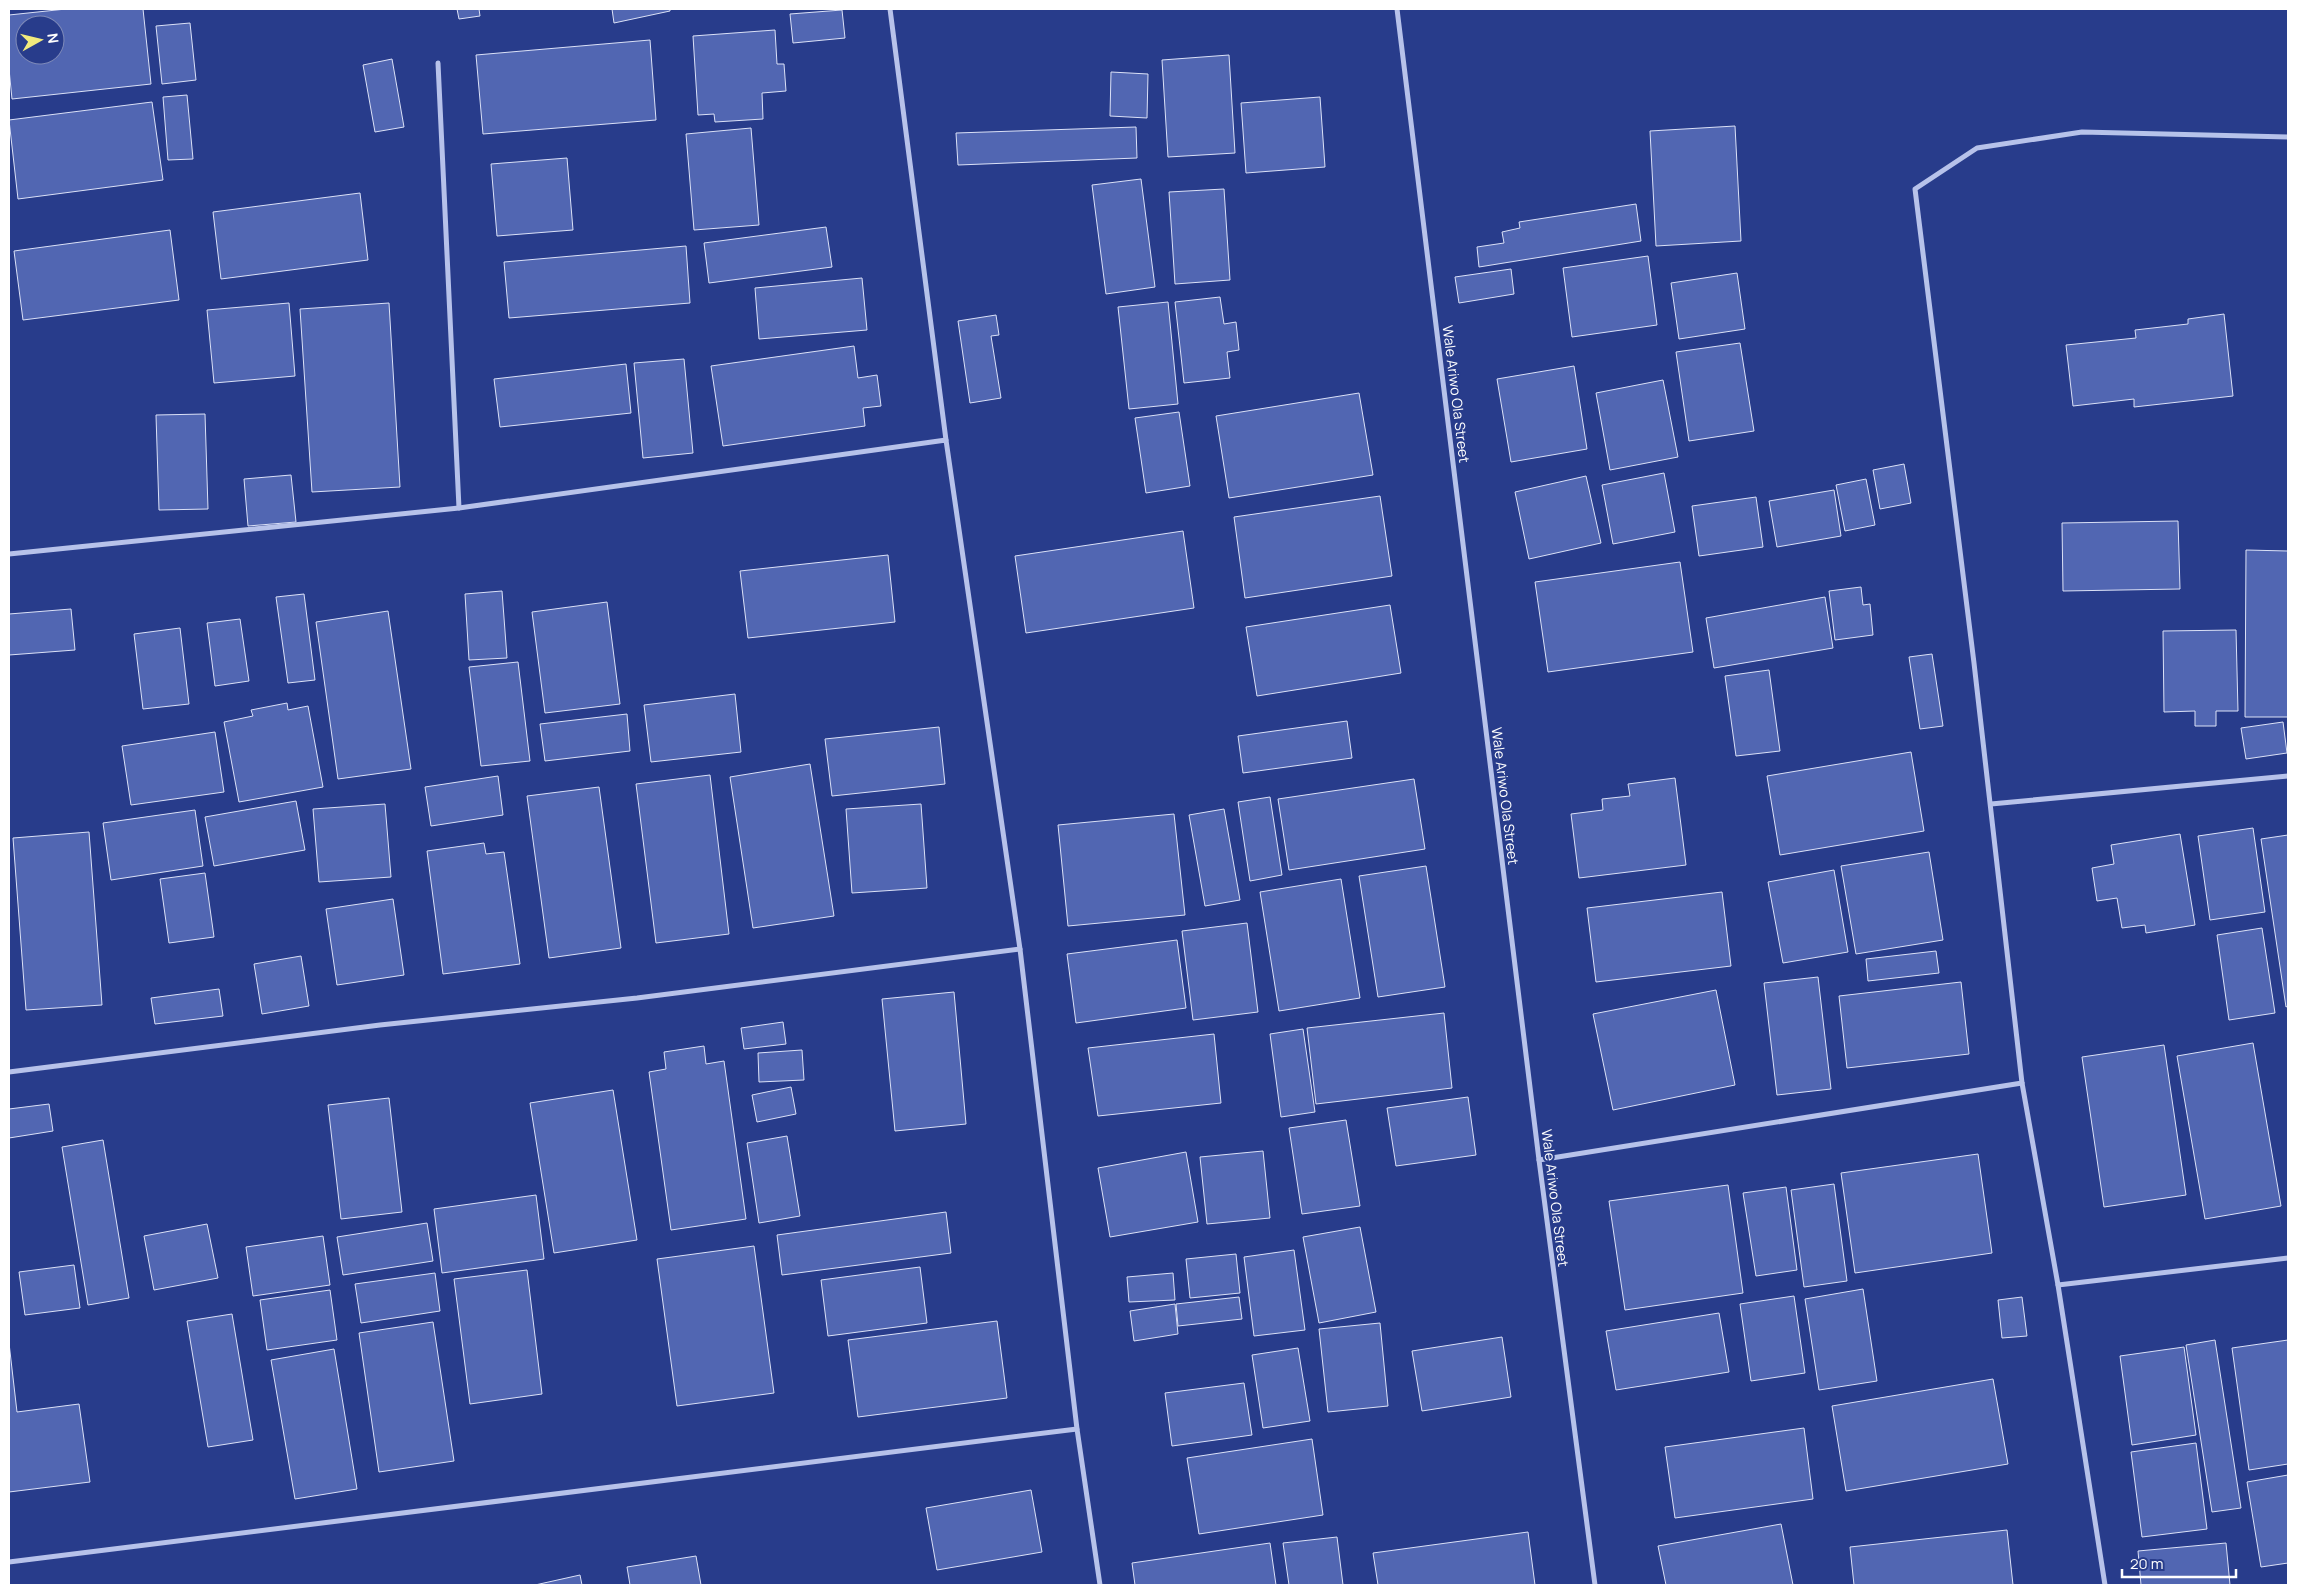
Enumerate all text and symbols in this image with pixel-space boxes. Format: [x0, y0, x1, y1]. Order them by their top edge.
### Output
north arrow [15, 15, 65, 65]
text: N [43, 32, 63, 44]
street label: Wale Ariwo Ola Street [1439, 324, 1474, 464]
street label: Wale Ariwo Ola Street [1488, 726, 1523, 866]
street label: Wale Ariwo Ola Street [1538, 1128, 1573, 1268]
scale bar [2122, 1546, 2236, 1578]
text: 20 m [2130, 1553, 2163, 1574]

